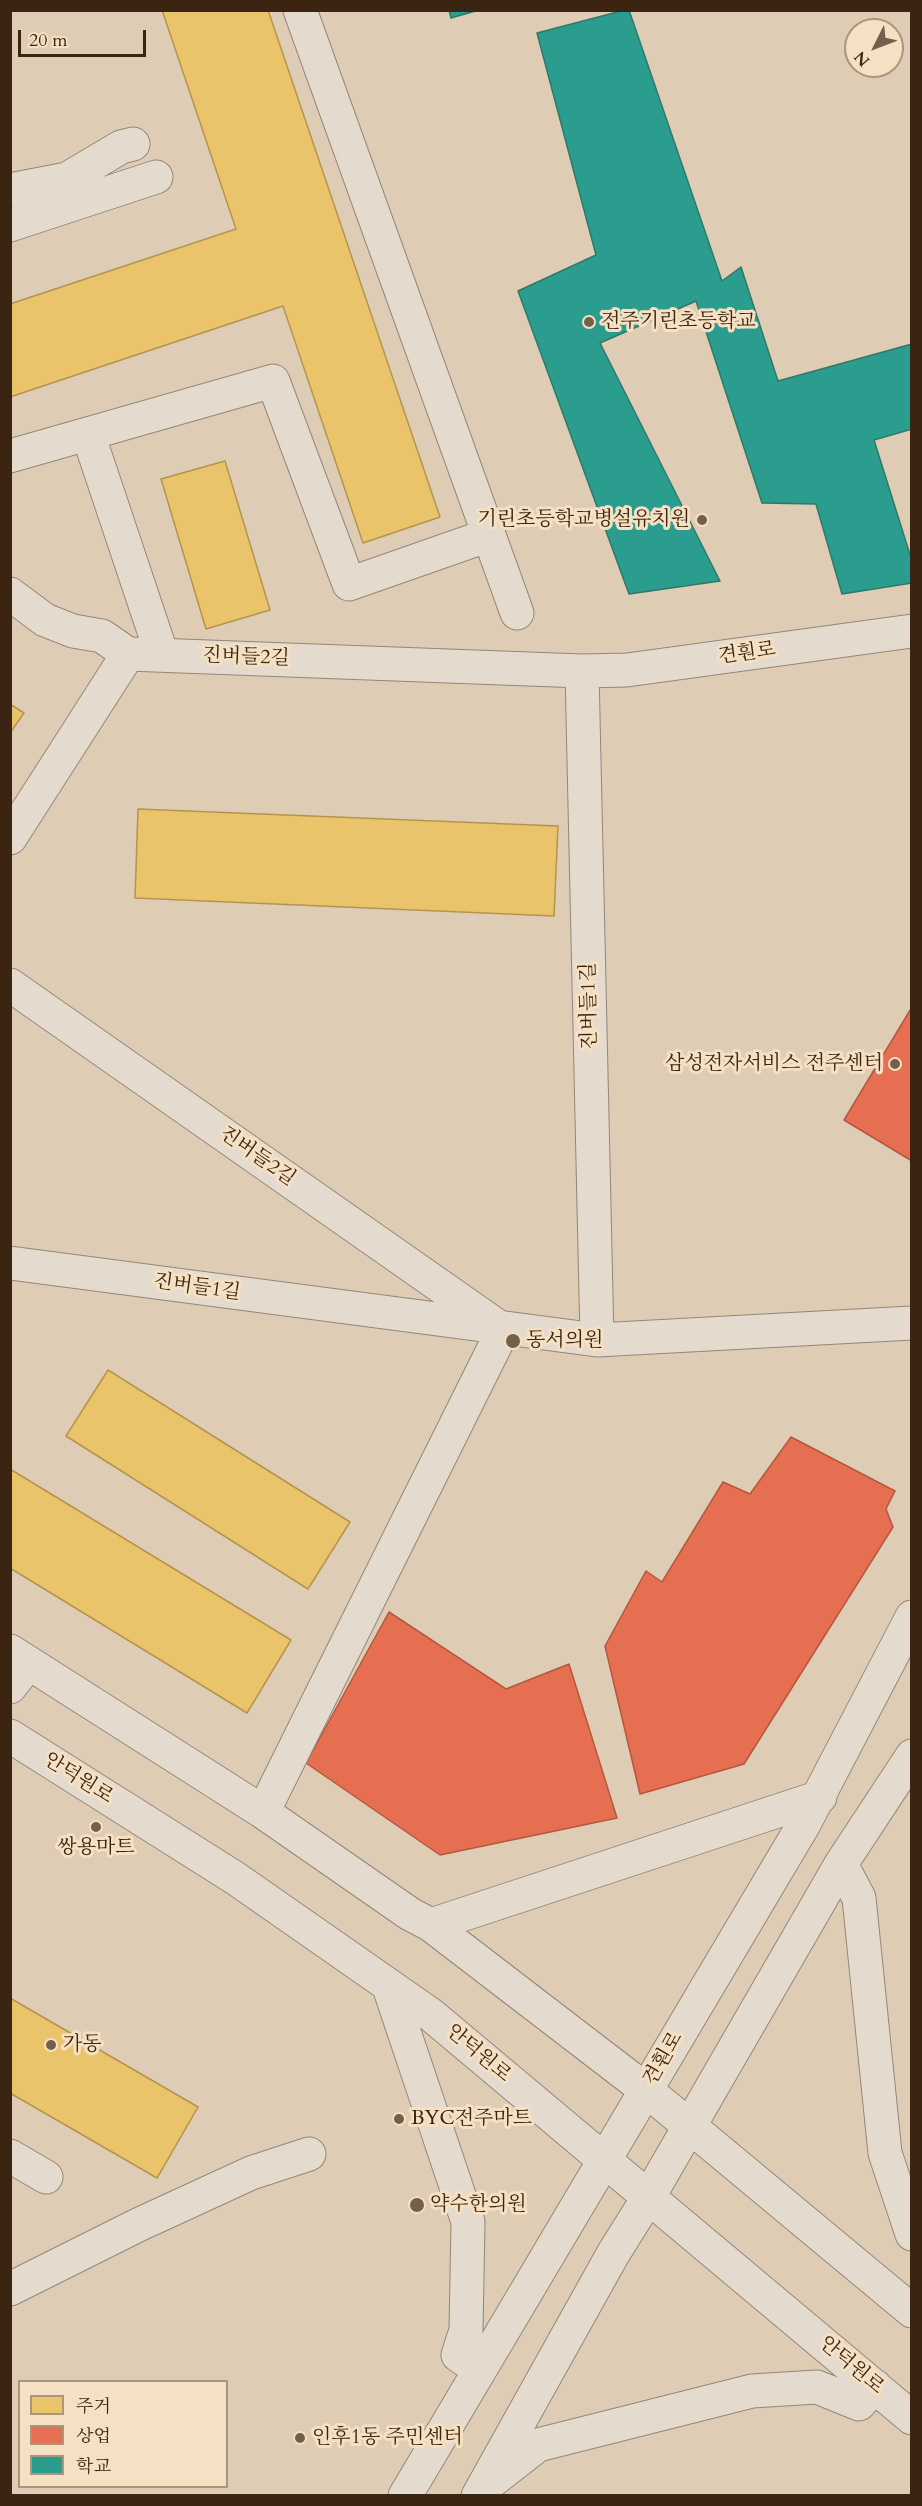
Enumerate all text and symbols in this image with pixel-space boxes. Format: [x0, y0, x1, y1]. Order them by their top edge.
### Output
scale bar [21, 18, 148, 56]
north arrow [844, 18, 904, 78]
text: 20 m [29, 28, 68, 53]
text: N [849, 46, 875, 71]
place label: 전주기린초등학교 [601, 310, 756, 334]
marker: 전주기린초등학교 [582, 315, 596, 329]
place label: 기린초등학교병설유치원 [477, 508, 690, 532]
marker: 기린초등학교병설유치원 [695, 513, 709, 527]
street label: 견훤로 [717, 638, 777, 670]
street label: 진버들2길 [202, 644, 290, 672]
street label: 진버들1길 [577, 962, 603, 1050]
place label: 삼성전자서비스 전주센터 [665, 1052, 883, 1076]
marker: 삼성전자서비스 전주센터 [888, 1057, 902, 1071]
street label: 진버들2길 [214, 1122, 300, 1192]
street label: 진버들1길 [152, 1270, 242, 1306]
place label: 동서의원 [526, 1329, 603, 1353]
marker: 동서의원 [504, 1332, 522, 1350]
street label: 안덕원로 [39, 1748, 117, 1810]
marker: 쌍용마트 [89, 1820, 103, 1834]
place label: 쌍용마트 [57, 1836, 135, 1860]
street label: 안덕원로 [441, 2020, 515, 2088]
street label: 견훤로 [639, 2028, 689, 2090]
place label: 가동 [63, 2033, 102, 2057]
marker: 가동 [44, 2038, 58, 2052]
place label: BYC전주마트 [411, 2107, 532, 2131]
marker: BYC전주마트 [392, 2112, 406, 2126]
place label: 약수한의원 [430, 2193, 527, 2217]
marker: 약수한의원 [408, 2196, 426, 2214]
street label: 안덕원로 [814, 2332, 888, 2400]
legend [18, 2380, 228, 2488]
text: 주거 [76, 2394, 111, 2419]
text: 상업 [76, 2424, 111, 2449]
place label: 인후1동 주민센터 [312, 2426, 463, 2450]
marker: 인후1동 주민센터 [293, 2431, 307, 2445]
text: 학교 [76, 2454, 111, 2479]

